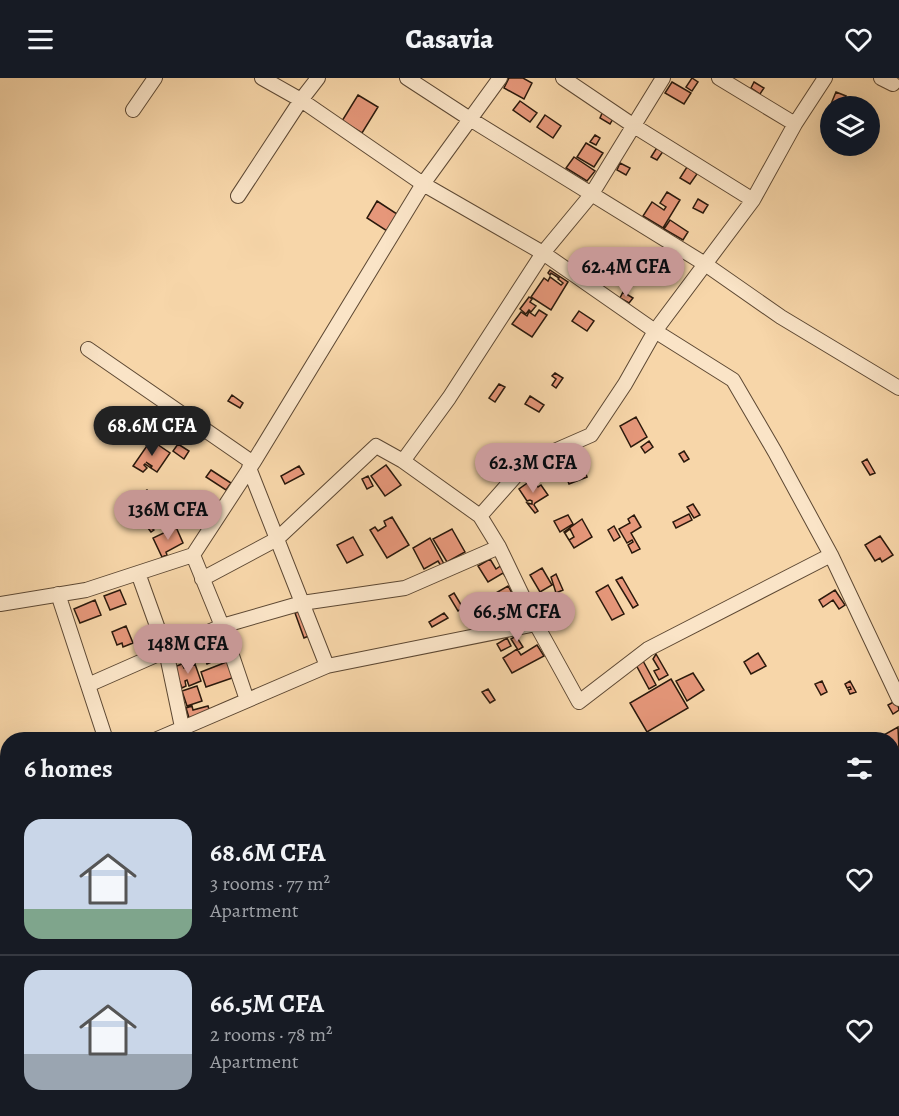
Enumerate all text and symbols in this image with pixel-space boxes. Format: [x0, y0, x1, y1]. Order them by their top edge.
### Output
text: Casavia [405, 21, 494, 57]
icon: menu [24, 23, 57, 56]
icon: heart [842, 23, 875, 56]
map controls [820, 96, 880, 156]
button: layers [820, 96, 880, 156]
pin: 62.4M CFA [557, 247, 695, 298]
text: 62.4M CFA [582, 253, 670, 280]
pin: 68.6M CFA [83, 406, 221, 457]
text: 68.6M CFA [108, 412, 196, 439]
pin: 62.3M CFA [464, 443, 602, 494]
text: 62.3M CFA [489, 449, 577, 476]
pin: 136M CFA [106, 490, 230, 541]
text: 136M CFA [128, 496, 208, 523]
pin: 66.5M CFA [448, 592, 586, 643]
text: 66.5M CFA [473, 598, 561, 625]
pin: 148M CFA [126, 624, 250, 675]
text: 148M CFA [147, 630, 229, 657]
text: 6 homes [24, 751, 113, 786]
icon: filters [843, 752, 876, 785]
text: 68.6M CFA [210, 835, 325, 870]
icon: home [72, 843, 144, 915]
icon: heart [843, 863, 876, 896]
text: 3 rooms · 77 m² [210, 870, 330, 897]
text: Apartment [210, 897, 299, 924]
text: 66.5M CFA [210, 986, 324, 1021]
icon: home [72, 994, 144, 1066]
icon: heart [843, 1014, 876, 1047]
text: 2 rooms · 78 m² [210, 1021, 333, 1048]
text: Apartment [210, 1048, 299, 1075]

